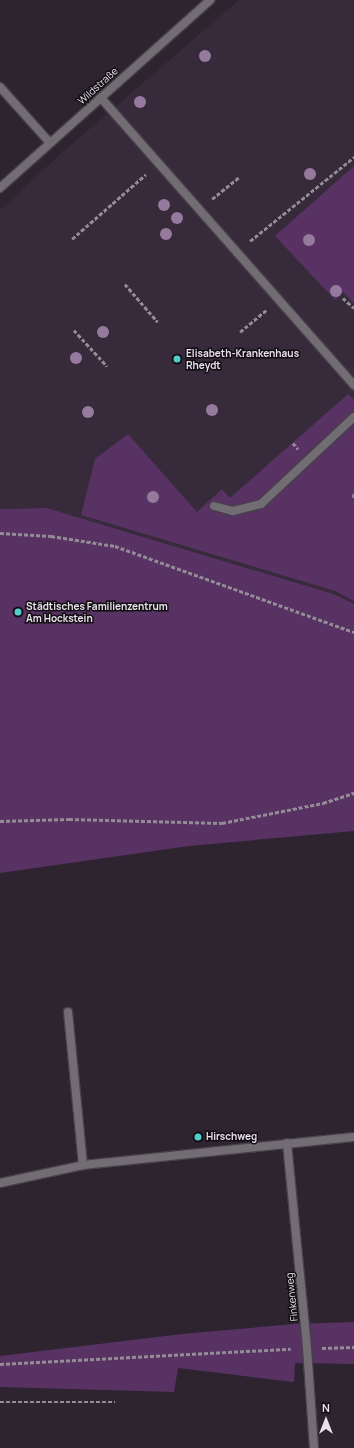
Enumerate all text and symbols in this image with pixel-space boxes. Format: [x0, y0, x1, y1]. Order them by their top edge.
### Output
street label: Wildstraße [75, 65, 121, 107]
place label: Elisabeth-Krankenhaus Rheydt [186, 347, 299, 370]
marker: Elisabeth-Krankenhaus Rheydt [171, 353, 183, 365]
place label: Städtisches Familienzentrum Am Hockstein [26, 600, 168, 624]
marker: Städtisches Familienzentrum Am Hockstein [13, 607, 23, 617]
place label: Hirschweg [206, 1131, 257, 1143]
marker: Hirschweg [193, 1132, 203, 1142]
street label: Finkenweg [283, 1272, 301, 1322]
north arrow [306, 1400, 346, 1440]
text: N [322, 1400, 330, 1415]

